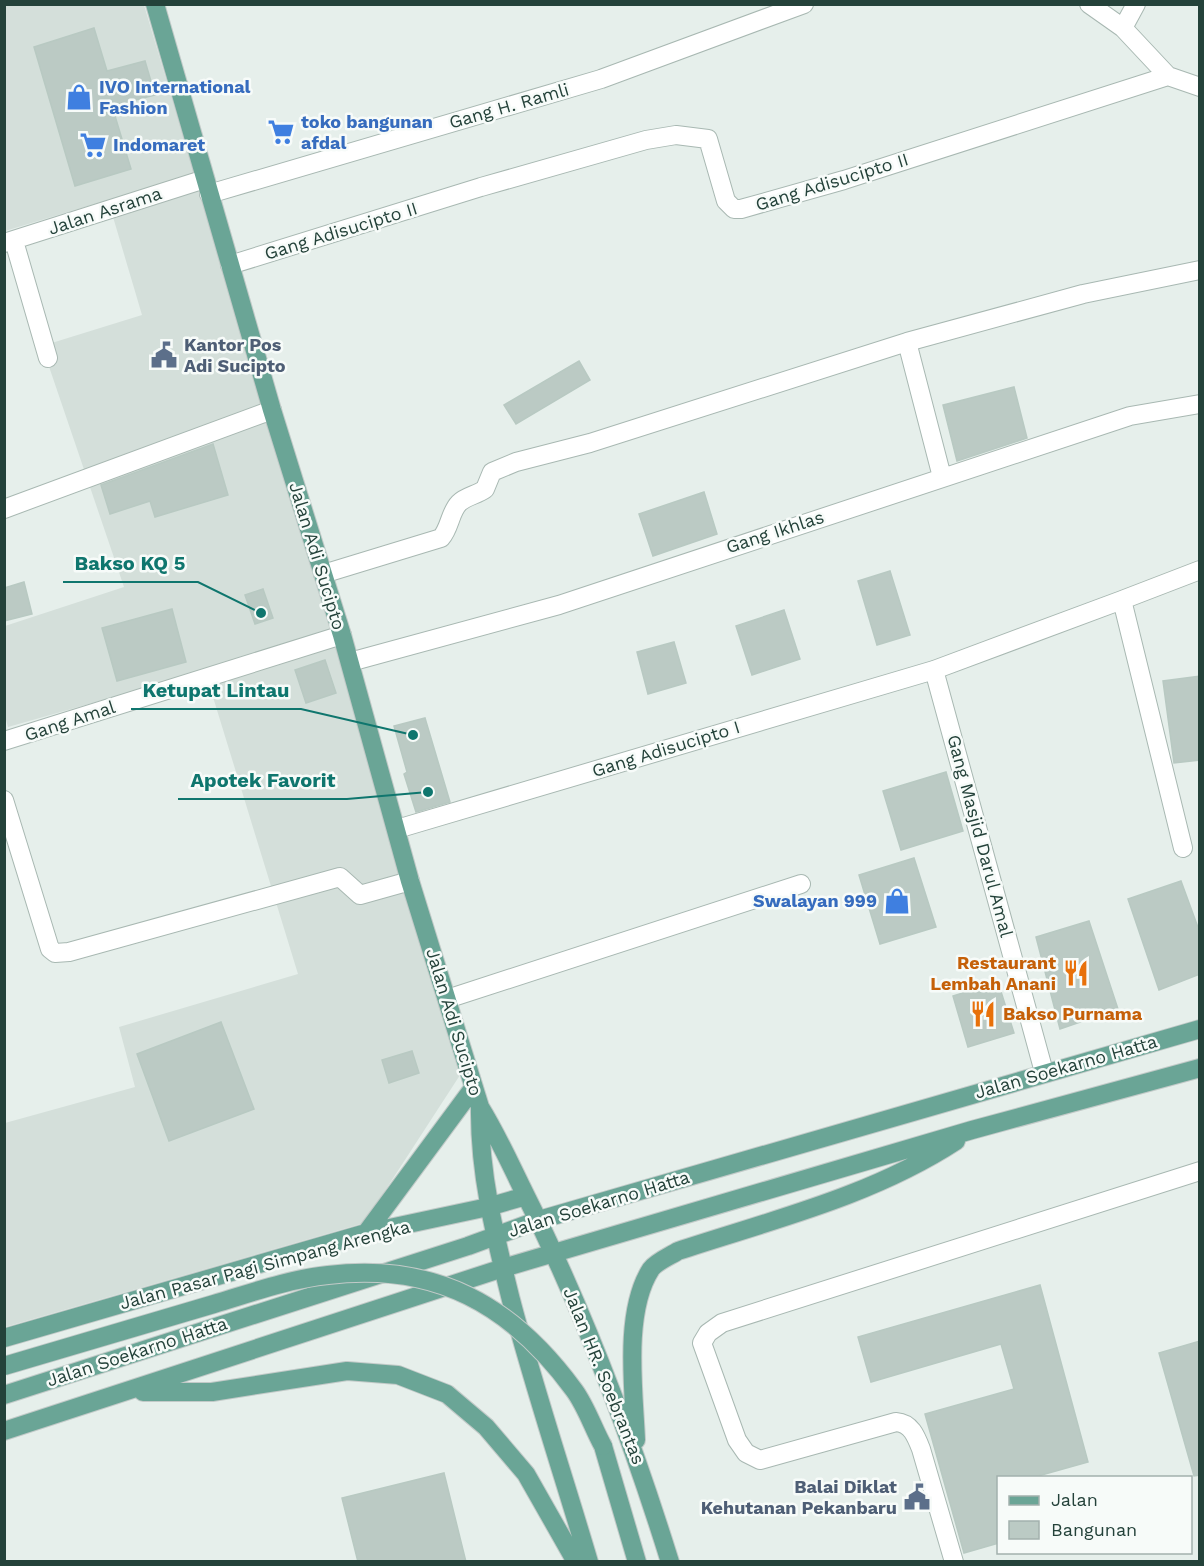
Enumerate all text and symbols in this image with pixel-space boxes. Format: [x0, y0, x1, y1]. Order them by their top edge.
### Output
place label: IVO International Fashion [99, 76, 251, 118]
street label: Gang H. Ramli [446, 78, 571, 133]
shop icon: IVO International Fashion [64, 82, 94, 112]
place label: toko bangunan afdal [301, 111, 433, 153]
supermarket icon: toko bangunan afdal [266, 117, 296, 147]
supermarket icon: Indomaret [78, 130, 108, 160]
place label: Indomaret [113, 134, 205, 155]
street label: Gang Adisucipto II [753, 148, 911, 215]
street label: Jalan Asrama [45, 182, 164, 239]
street label: Gang Adisucipto II [262, 197, 420, 264]
place label: Kantor Pos Adi Sucipto [184, 334, 286, 376]
public building icon: Kantor Pos Adi Sucipto [149, 340, 179, 370]
street label: Jalan Adi Sucipto [285, 480, 350, 632]
street label: Gang Ikhlas [723, 506, 827, 557]
callout: Bakso KQ 5 [63, 544, 198, 582]
text: Bakso KQ 5 [75, 551, 185, 575]
callout: Ketupat Lintau [131, 671, 301, 709]
text: Ketupat Lintau [143, 678, 289, 702]
street label: Gang Amal [22, 696, 118, 745]
street label: Gang Adisucipto I [589, 716, 742, 781]
street label: Gang Masjid Darul Amal [943, 732, 1018, 940]
callout: Apotek Favorit [178, 761, 347, 799]
text: Apotek Favorit [191, 768, 336, 792]
shop icon: Swalayan 999 [882, 886, 912, 916]
place label: Swalayan 999 [753, 890, 877, 911]
street label: Jalan Adi Sucipto [422, 946, 487, 1098]
place label: Restaurant Lembah Anani [930, 952, 1056, 994]
restaurant icon: Restaurant Lembah Anani [1061, 958, 1091, 988]
restaurant icon: Bakso Purnama [968, 999, 998, 1029]
place label: Bakso Purnama [1003, 1003, 1143, 1024]
street label: Jalan Soekarno Hatta [972, 1030, 1159, 1103]
street label: Jalan Soekarno Hatta [506, 1166, 692, 1241]
street label: Jalan Pasar Pagi Simpang Arengka [117, 1216, 412, 1313]
street label: Jalan HR. Soebrantas [559, 1284, 650, 1467]
street label: Jalan Soekarno Hatta [44, 1312, 230, 1391]
place label: Balai Diklat Kehutanan Pekanbaru [701, 1476, 897, 1518]
legend [997, 1476, 1192, 1554]
public building icon: Balai Diklat Kehutanan Pekanbaru [902, 1482, 932, 1512]
text: Jalan [1051, 1489, 1098, 1510]
text: Bangunan [1051, 1519, 1137, 1540]

